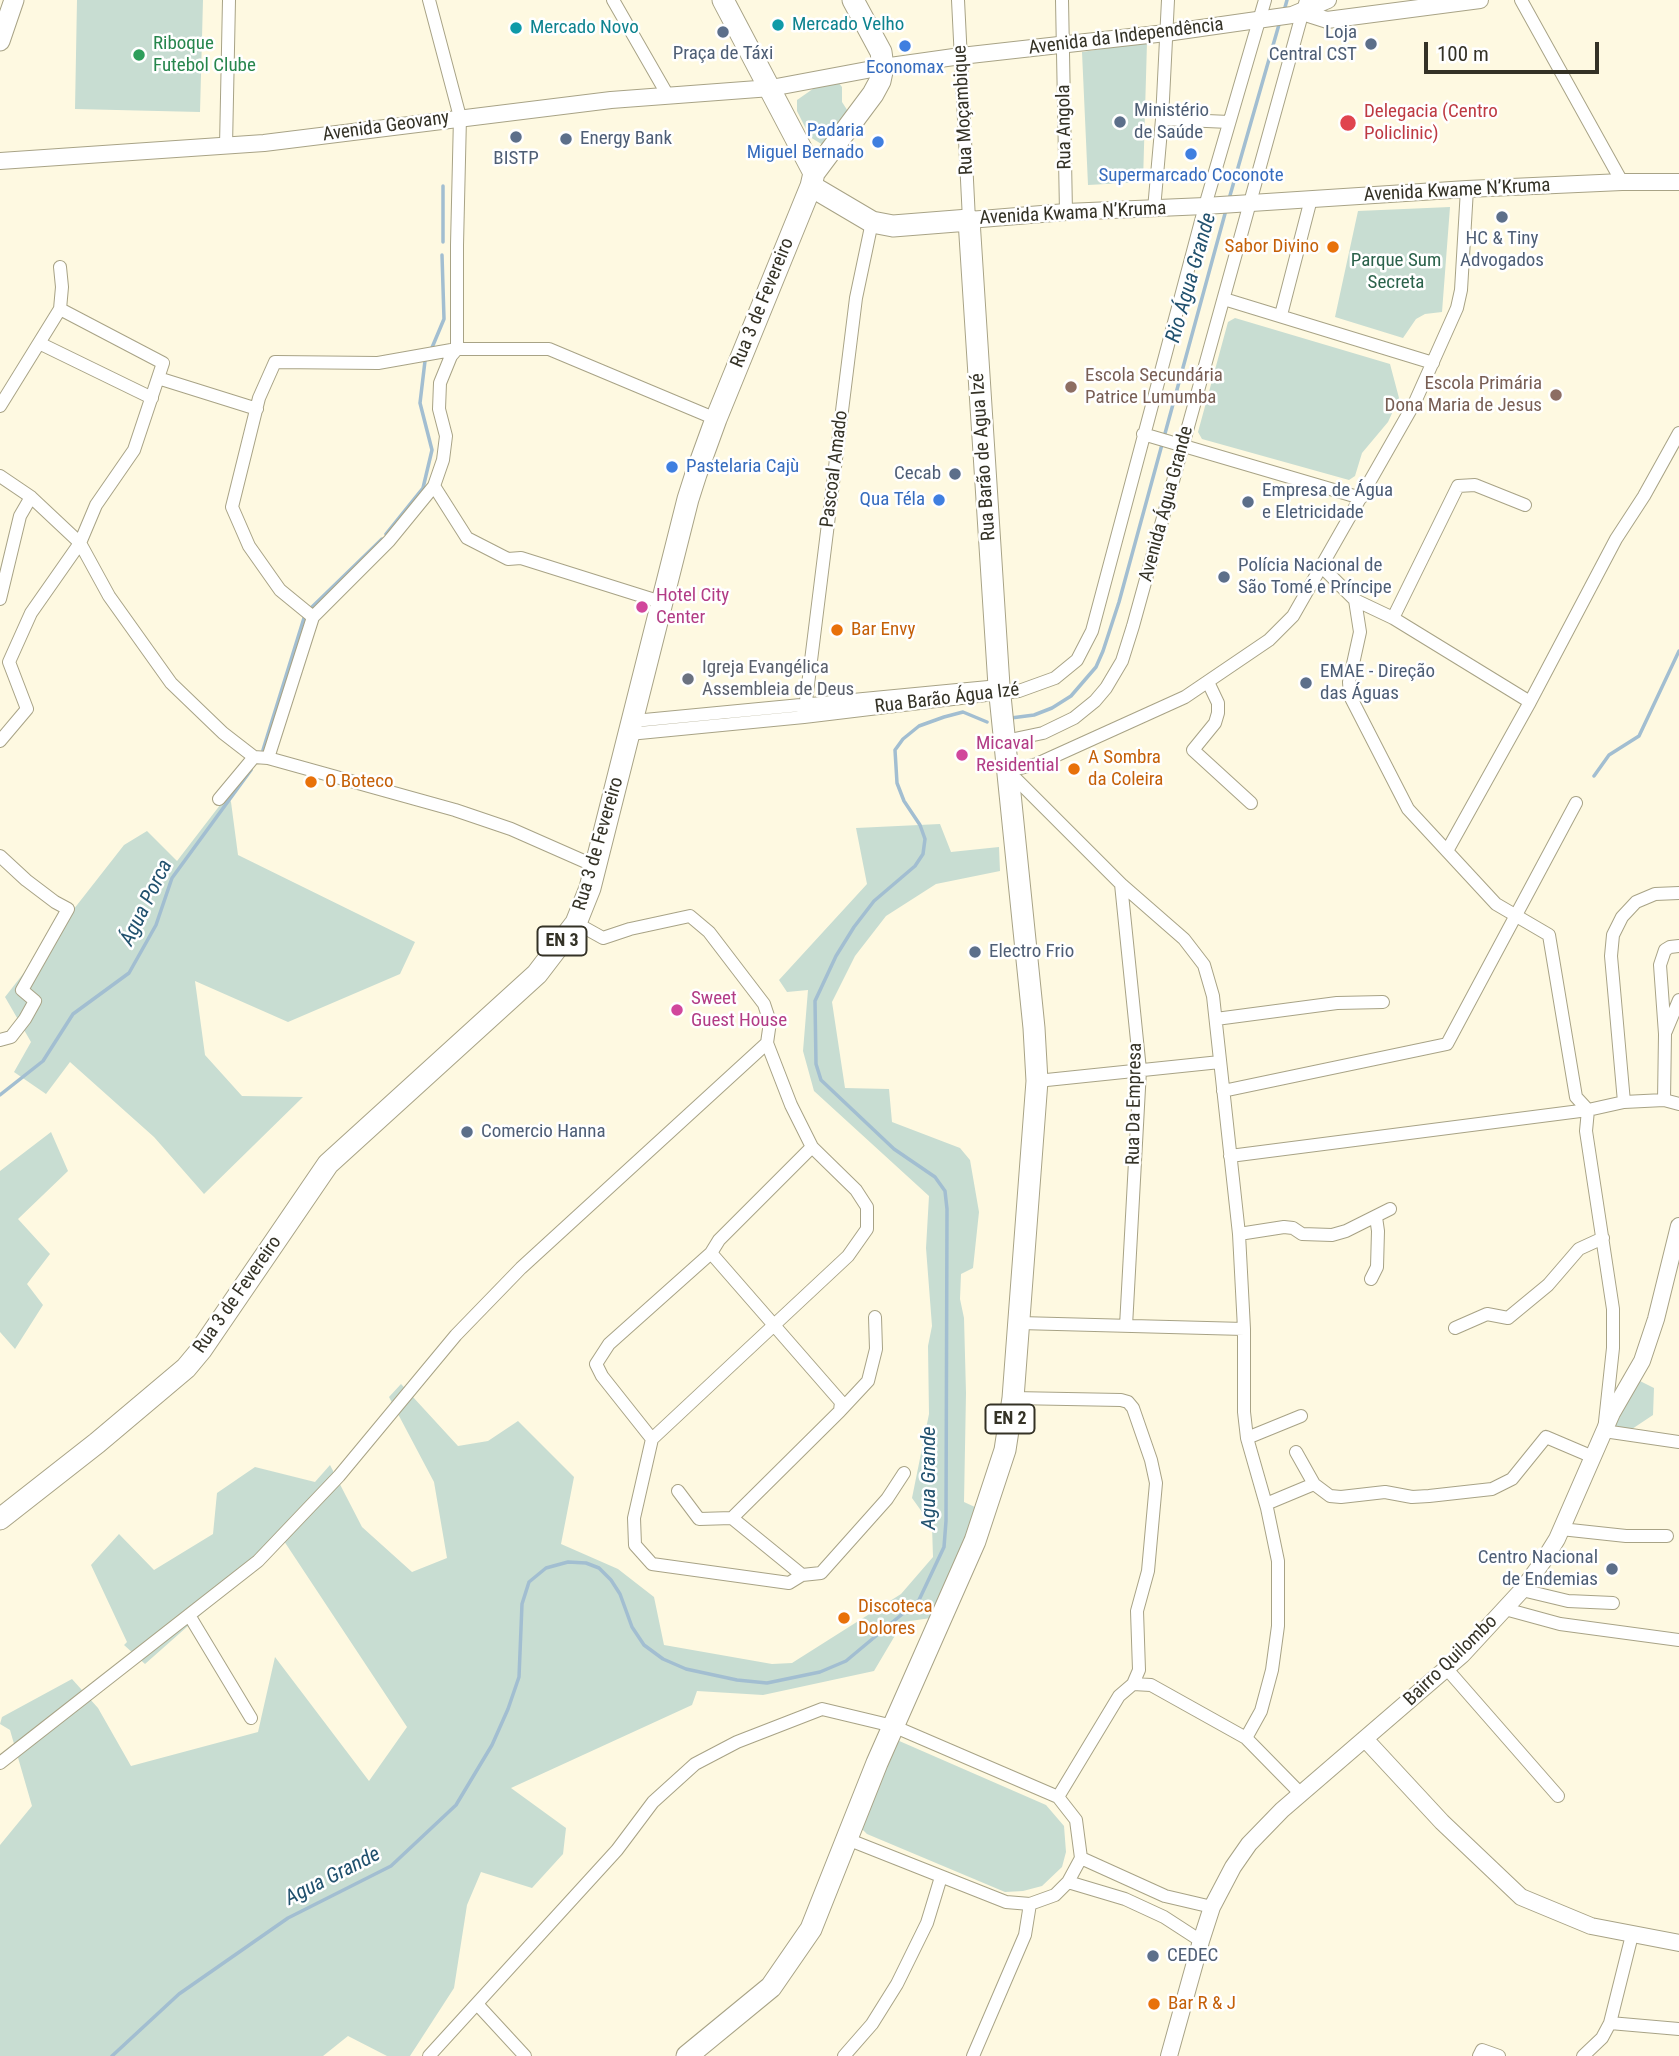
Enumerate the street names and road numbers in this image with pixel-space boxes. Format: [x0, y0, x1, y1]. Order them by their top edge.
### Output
street label: Avenida da Independência [1027, 14, 1225, 60]
street label: Rua Moçambique [949, 44, 979, 176]
street label: Rua Angola [1053, 84, 1077, 170]
street label: Avenida Geovany [321, 107, 451, 147]
street label: Avenida Kwame N’Kruma [1363, 175, 1551, 207]
street label: Avenida Kwama N’Kruma [979, 198, 1167, 230]
street label: Rua 3 de Fevereiro [727, 235, 799, 371]
street label: Rua Barão de Agua Izé [967, 372, 1001, 542]
street label: Pascoal Amado [817, 409, 853, 529]
street label: Avenida Água Grande [1135, 424, 1199, 584]
street label: Rua Barão Água Izé [873, 679, 1021, 719]
street label: Rua 3 de Fevereiro [569, 775, 629, 913]
road number: EN 3 [538, 926, 586, 956]
street label: Rua Da Empresa [1123, 1043, 1147, 1165]
street label: Rua 3 de Fevereiro [189, 1232, 287, 1358]
road number: EN 2 [986, 1404, 1034, 1434]
street label: Bairro Quilombo [1399, 1611, 1503, 1711]

